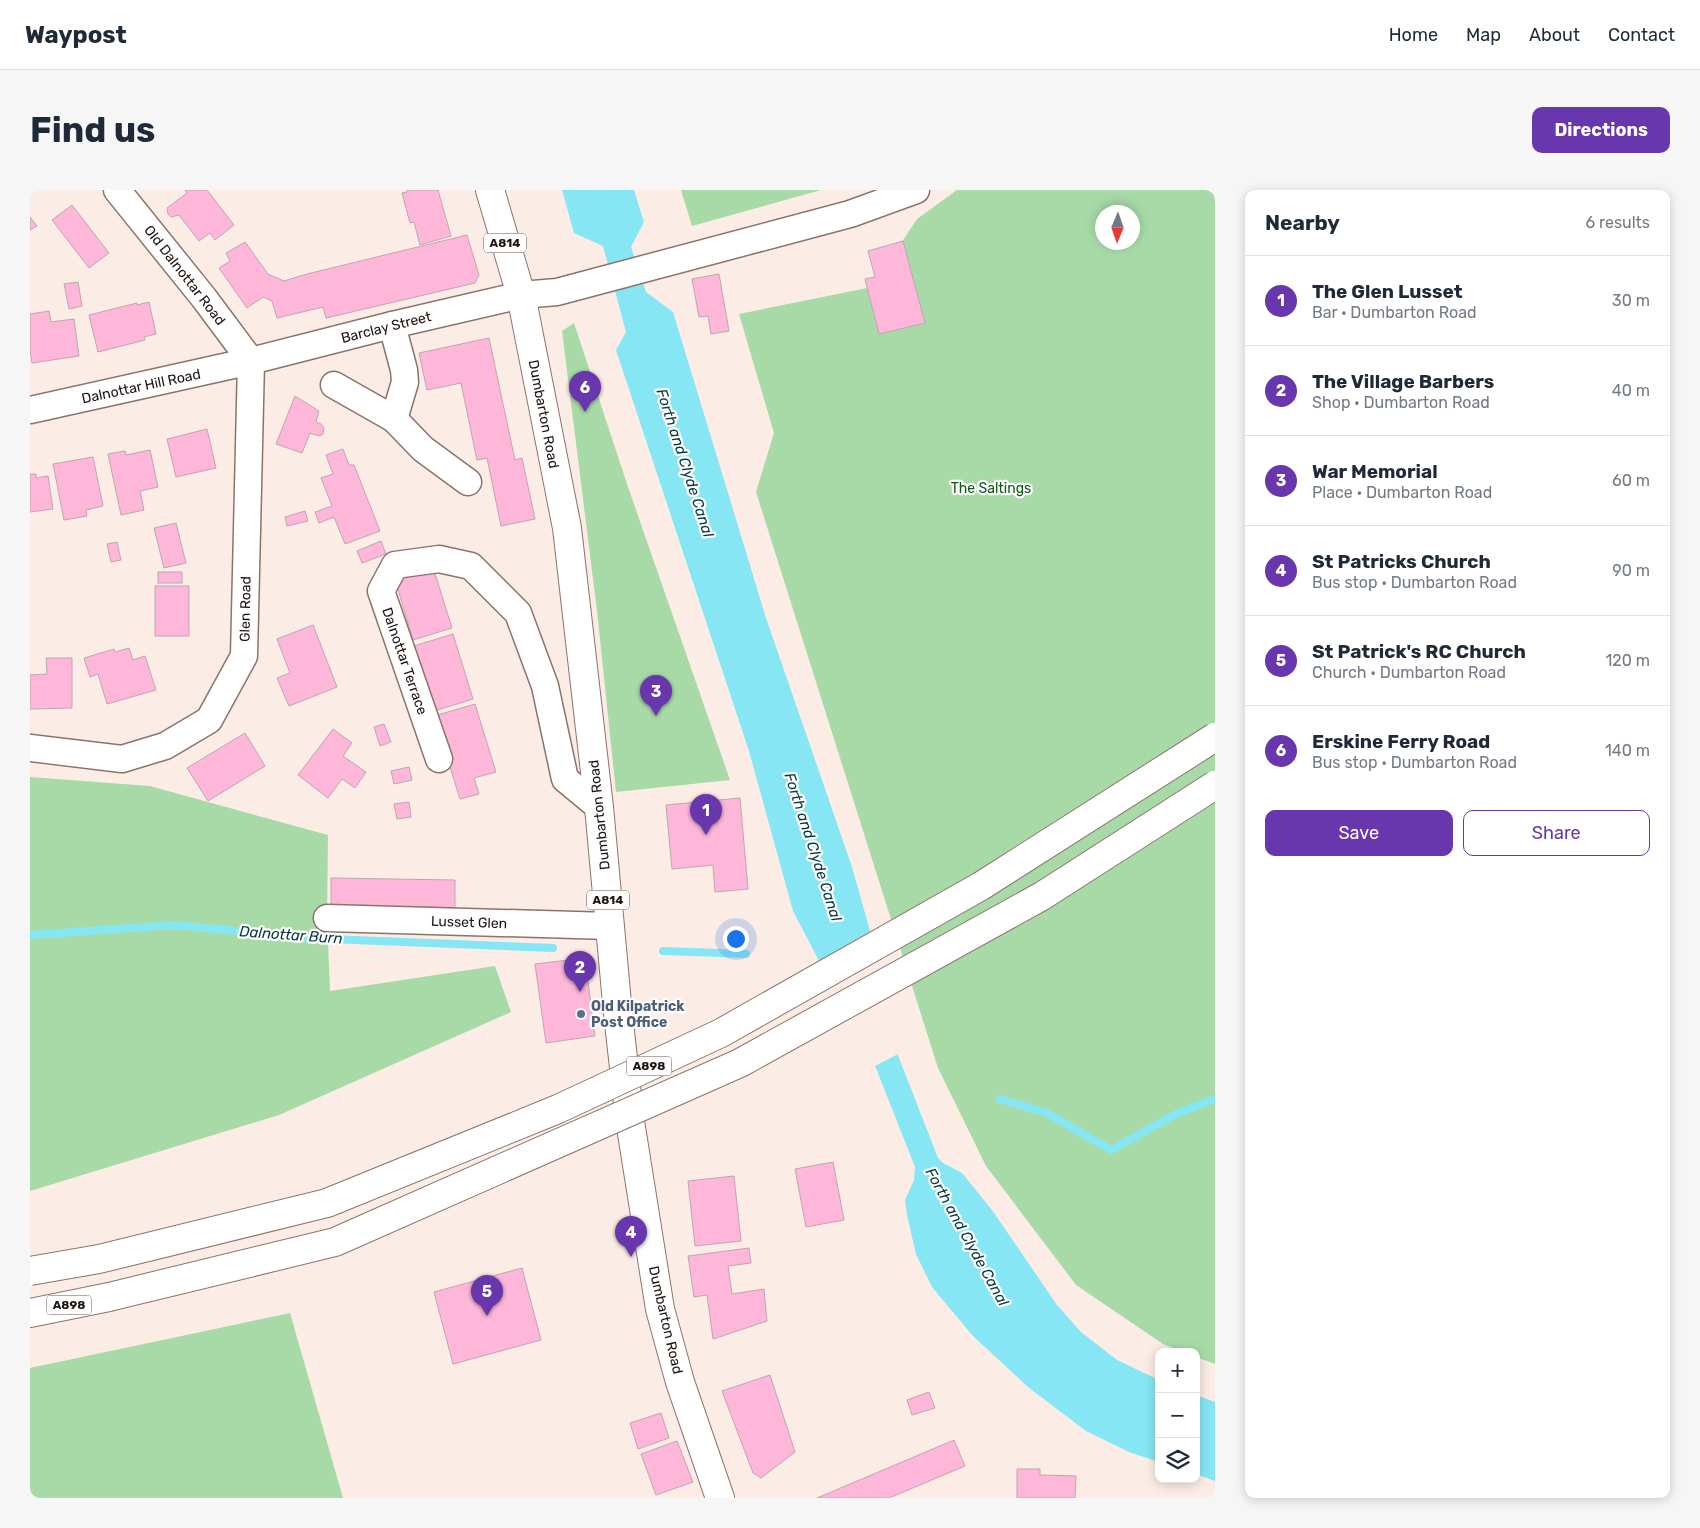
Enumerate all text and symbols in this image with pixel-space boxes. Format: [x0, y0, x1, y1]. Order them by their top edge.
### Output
text: Waypost [25, 21, 127, 49]
text: Home [1389, 24, 1438, 46]
text: Map [1466, 24, 1501, 46]
text: About [1529, 24, 1580, 46]
text: Contact [1608, 24, 1675, 46]
button: Directions [1532, 107, 1670, 153]
text: Find us [30, 109, 155, 151]
north arrow [1095, 205, 1140, 250]
text: Nearby [1265, 210, 1340, 235]
text: 6 results [1585, 213, 1650, 232]
street label: Old Dalnottar Road [140, 222, 229, 329]
road number: A814 [484, 234, 526, 252]
text: The Glen Lusset [1312, 280, 1463, 303]
text: 1 [1277, 291, 1285, 310]
text: 30 m [1612, 291, 1650, 310]
text: Bar · Dumbarton Road [1312, 303, 1477, 322]
street label: Barclay Street [339, 308, 433, 347]
street label: Dumbarton Road [525, 358, 562, 470]
street label: Dalnottar Hill Road [80, 366, 202, 407]
text: The Village Barbers [1312, 370, 1494, 393]
pin: 6 [569, 371, 601, 412]
text: 2 [1276, 381, 1286, 400]
text: 40 m [1612, 381, 1650, 400]
water label: Forth and Clyde Canal [652, 386, 718, 540]
text: Shop · Dumbarton Road [1312, 393, 1490, 412]
text: War Memorial [1312, 460, 1438, 483]
text: 3 [1276, 471, 1286, 490]
text: 60 m [1612, 471, 1650, 490]
park label: The Saltings [951, 480, 1031, 497]
text: Place · Dumbarton Road [1312, 483, 1492, 502]
text: St Patricks Church [1312, 550, 1491, 573]
text: 4 [1276, 561, 1286, 580]
text: 90 m [1612, 561, 1650, 580]
text: Bus stop · Dumbarton Road [1312, 573, 1517, 592]
street label: Glen Road [236, 576, 255, 642]
street label: Dalnottar Terrace [378, 605, 431, 717]
text: St Patrick's RC Church [1312, 640, 1526, 663]
text: 5 [1276, 651, 1286, 670]
text: 120 m [1605, 651, 1650, 670]
text: Church · Dumbarton Road [1312, 663, 1506, 682]
pin: 3 [640, 675, 672, 716]
text: Erskine Ferry Road [1312, 730, 1490, 753]
text: 6 [1276, 741, 1286, 760]
text: 140 m [1605, 741, 1650, 760]
text: Bus stop · Dumbarton Road [1312, 753, 1517, 772]
street label: Dumbarton Road [585, 759, 614, 871]
water label: Forth and Clyde Canal [780, 770, 846, 924]
pin: 1 [690, 794, 722, 835]
button: Save [1265, 810, 1453, 856]
button: Share [1463, 810, 1650, 856]
road number: A814 [587, 890, 629, 910]
street label: Lusset Glen [431, 913, 507, 932]
water label: Dalnottar Burn [239, 922, 343, 948]
your location [723, 926, 749, 952]
pin: 2 [564, 951, 596, 992]
place label: Old Kilpatrick Post Office [591, 998, 685, 1031]
marker: Old Kilpatrick Post Office [575, 1008, 587, 1020]
road number: A898 [626, 1056, 672, 1076]
water label: Forth and Clyde Canal [922, 1165, 1013, 1310]
pin: 4 [615, 1216, 647, 1257]
street label: Dumbarton Road [645, 1264, 686, 1376]
pin: 5 [471, 1275, 503, 1316]
road number: A898 [46, 1296, 92, 1314]
map controls [1155, 1348, 1200, 1483]
button: + [1155, 1348, 1200, 1393]
button: − [1155, 1393, 1200, 1438]
button: layers [1155, 1438, 1200, 1483]

